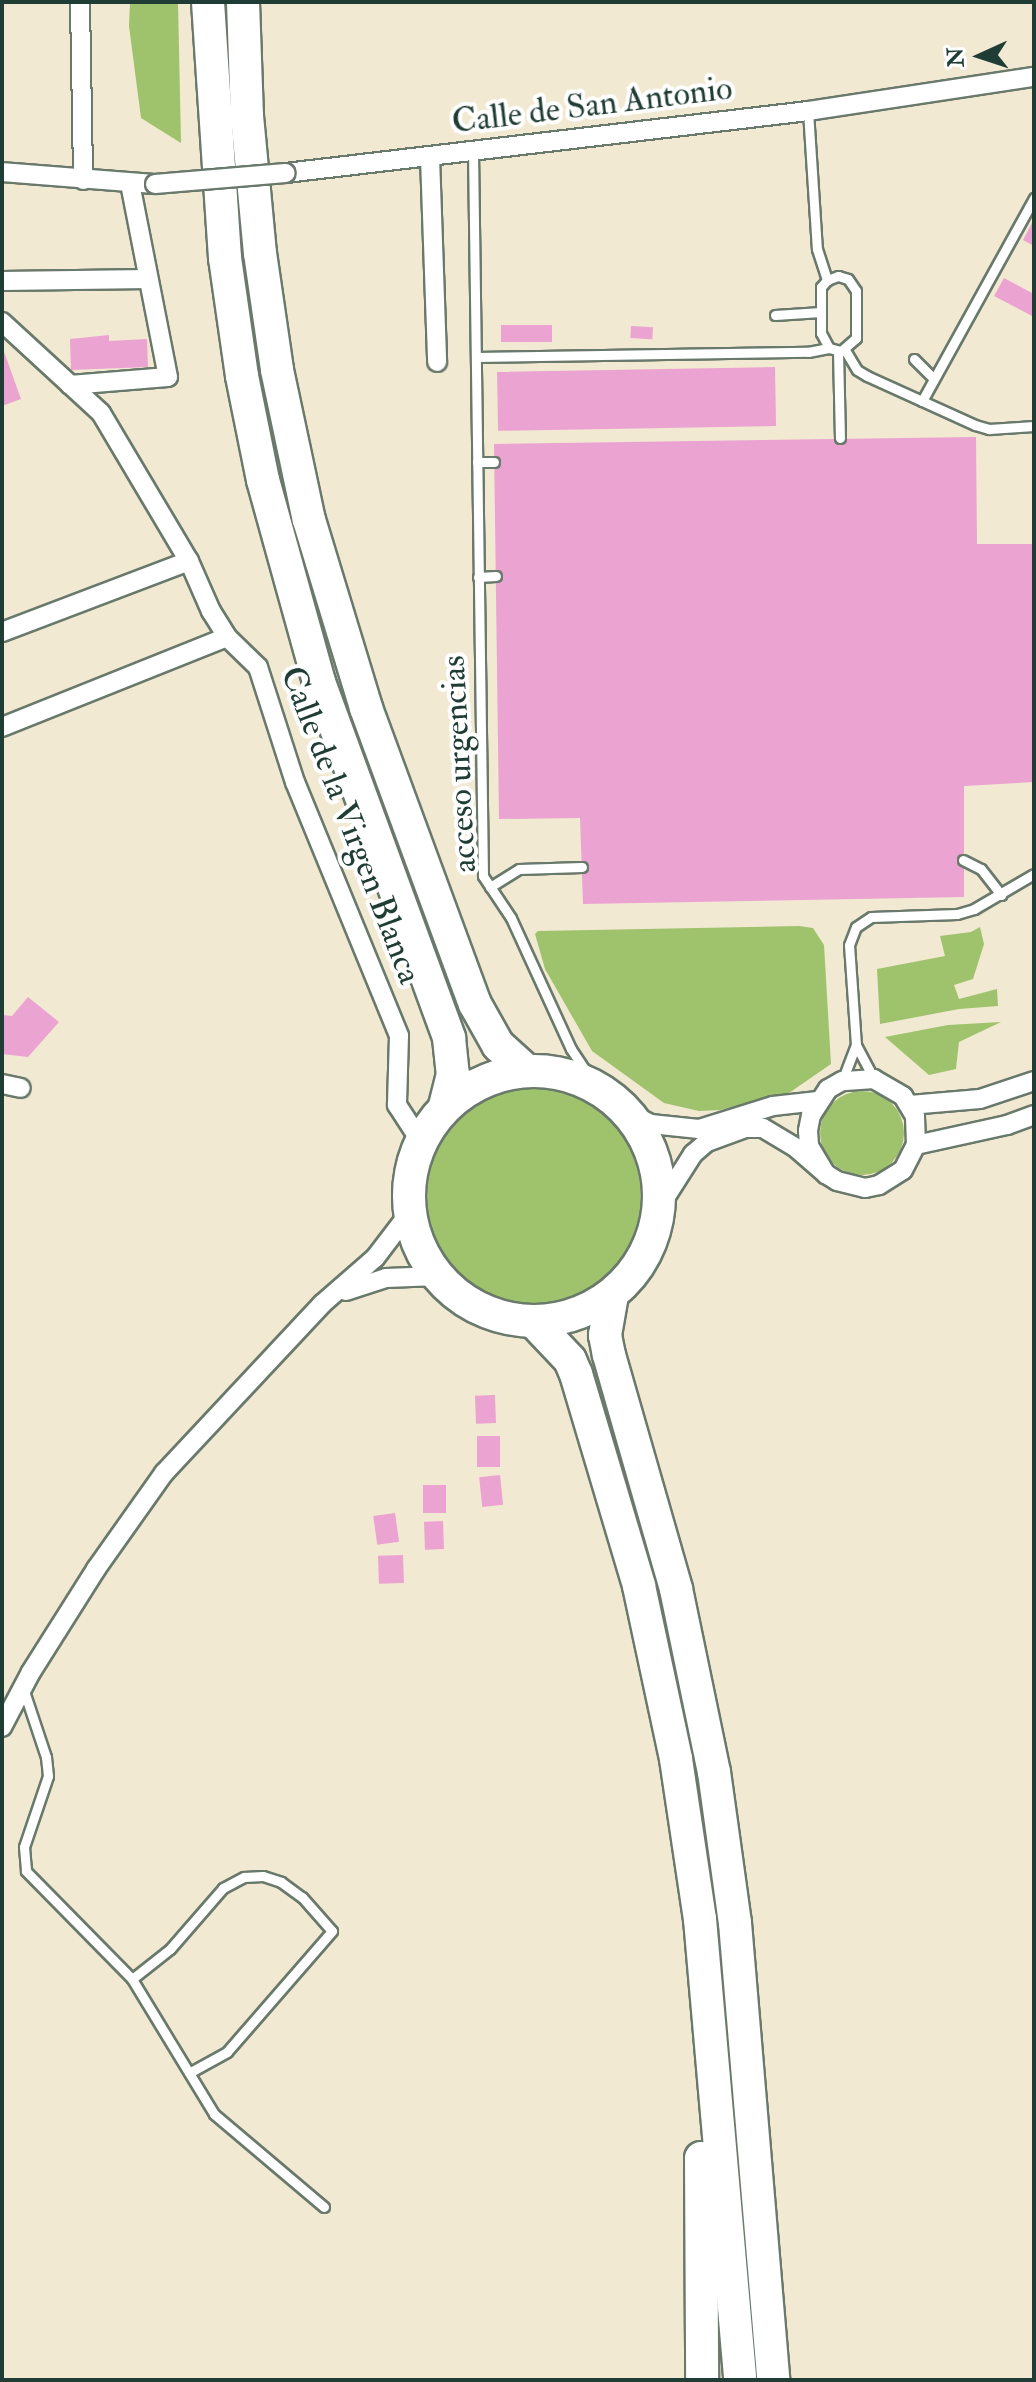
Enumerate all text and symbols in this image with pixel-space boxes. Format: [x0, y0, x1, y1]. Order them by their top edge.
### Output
north arrow [940, 16, 1020, 96]
text: N [942, 47, 971, 68]
street label: Calle de San Antonio [450, 68, 734, 142]
street label: acceso urgencias [433, 654, 485, 874]
street label: Calle de la Virgen Blanca [272, 661, 430, 989]

